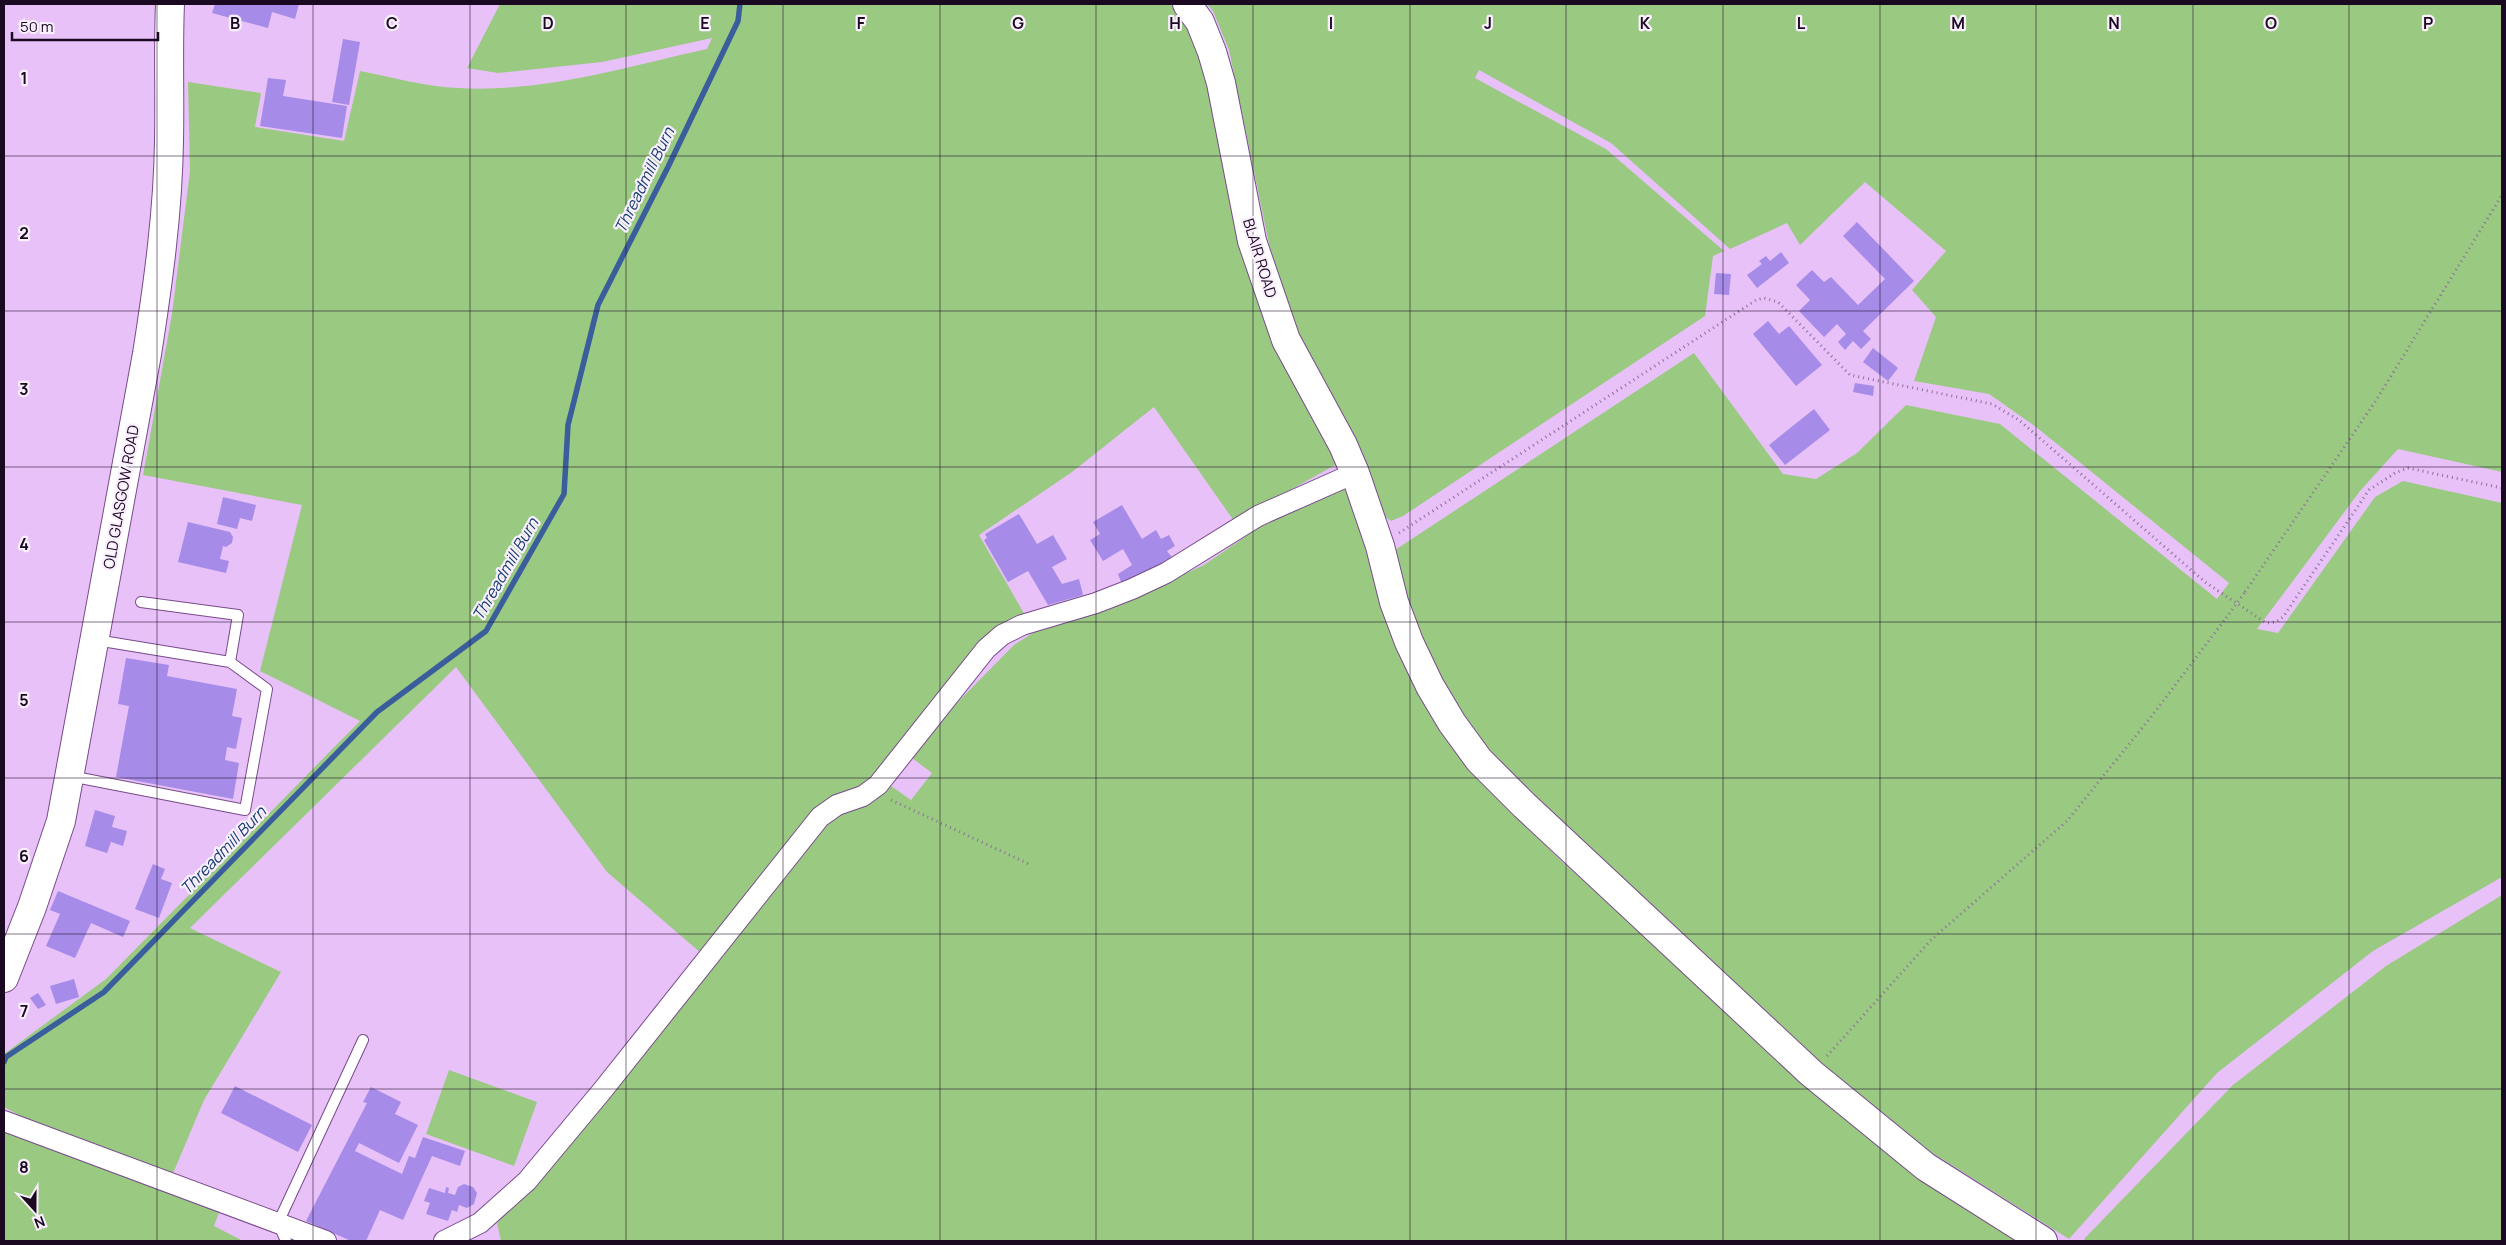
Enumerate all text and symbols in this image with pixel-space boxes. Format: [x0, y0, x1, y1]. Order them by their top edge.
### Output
scale bar [12, 10, 159, 42]
text: B [230, 12, 240, 34]
text: C [386, 12, 398, 34]
text: D [542, 12, 554, 34]
text: E [700, 12, 710, 34]
text: F [857, 12, 866, 34]
text: G [1012, 12, 1024, 34]
text: H [1169, 12, 1181, 34]
text: I [1329, 12, 1333, 34]
text: J [1484, 12, 1492, 34]
text: K [1640, 12, 1651, 34]
text: L [1797, 12, 1806, 34]
text: M [1951, 12, 1965, 34]
text: N [2108, 12, 2120, 34]
text: O [2265, 12, 2277, 34]
text: P [2423, 12, 2433, 34]
text: 50 m [20, 16, 54, 37]
text: 1 [20, 67, 28, 89]
water label: Threadmill Burn [609, 123, 679, 236]
street label: BLAIR ROAD [1238, 216, 1282, 300]
text: 2 [19, 222, 29, 244]
text: 3 [19, 378, 29, 400]
street label: OLD GLASGOW ROAD [98, 423, 144, 571]
water label: Threadmill Burn [467, 513, 543, 624]
text: 4 [19, 533, 29, 555]
text: 5 [19, 689, 29, 711]
water label: Threadmill Burn [175, 801, 271, 899]
text: 6 [19, 845, 29, 867]
text: 7 [20, 1000, 28, 1022]
text: 8 [19, 1156, 29, 1178]
north arrow [10, 1185, 60, 1235]
text: N [32, 1212, 48, 1233]

